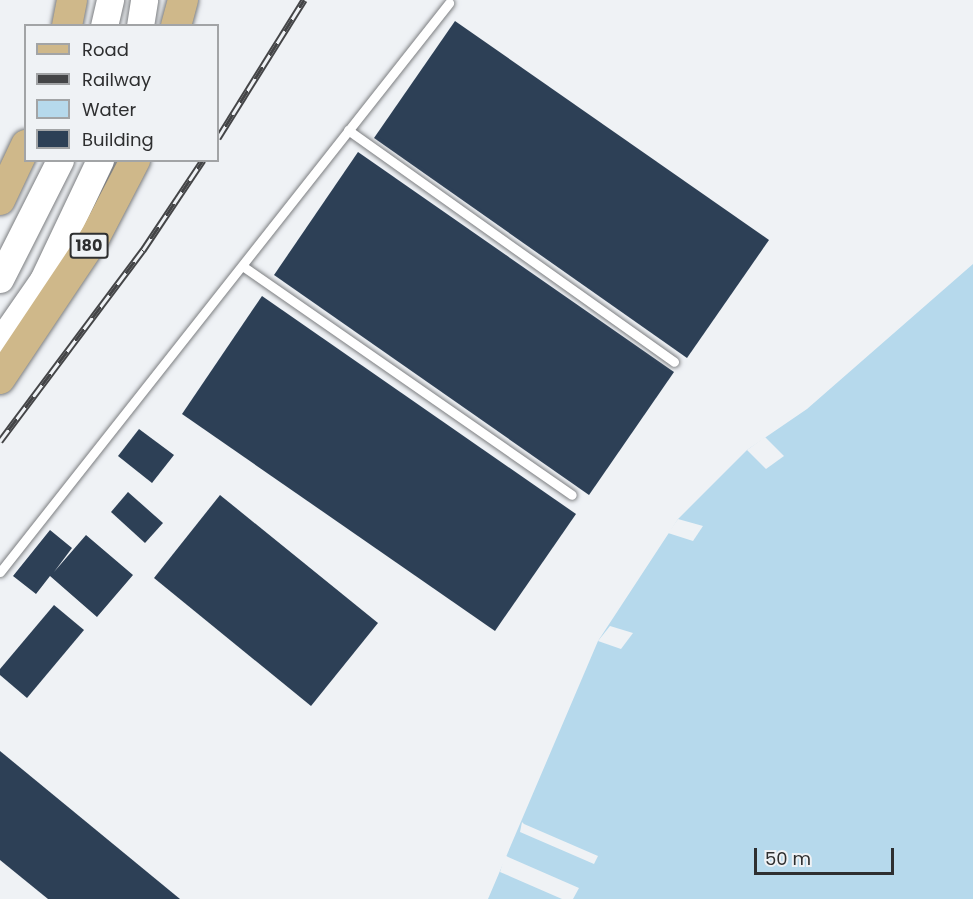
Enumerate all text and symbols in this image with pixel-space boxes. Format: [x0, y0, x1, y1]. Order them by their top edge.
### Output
legend [24, 24, 219, 162]
text: Road [82, 37, 129, 62]
text: Railway [82, 67, 151, 92]
text: Water [82, 97, 136, 122]
text: Building [82, 127, 154, 152]
road number: 180 [70, 233, 109, 259]
scale bar [757, 836, 896, 874]
text: 50 m [765, 846, 811, 871]

